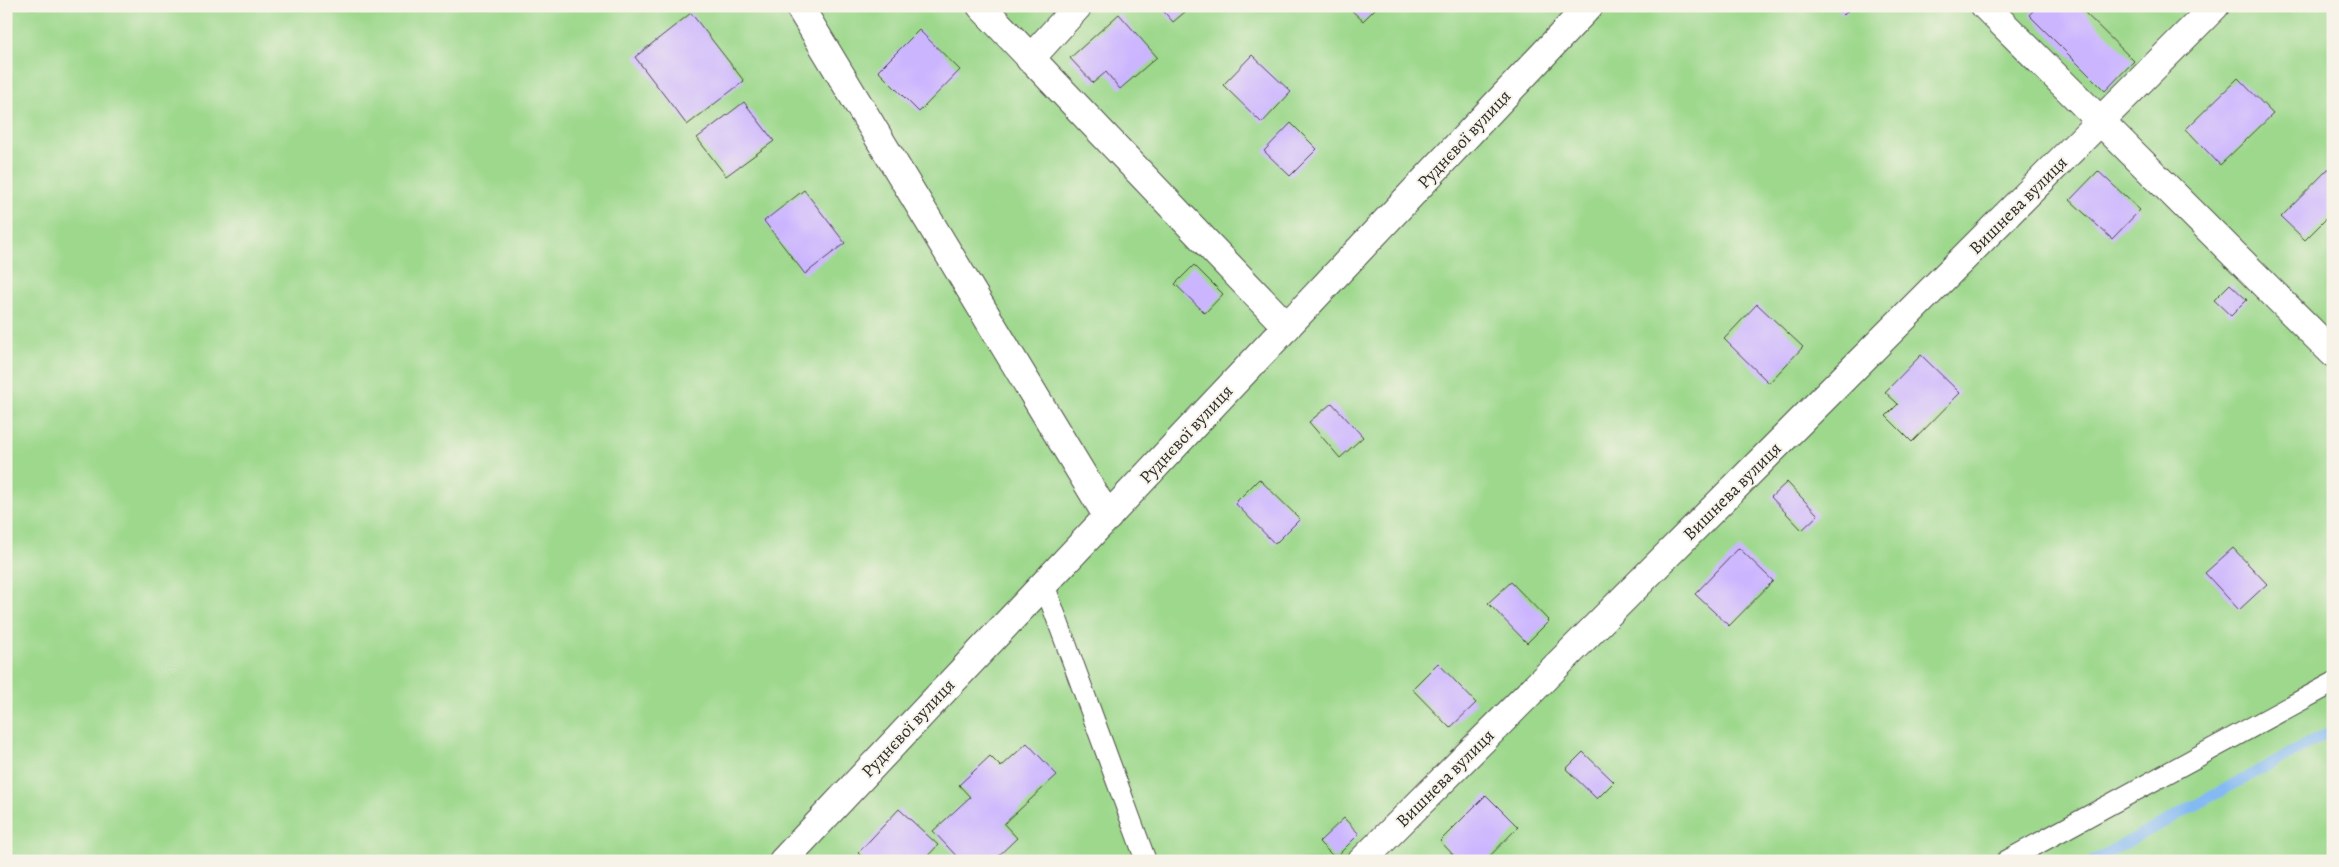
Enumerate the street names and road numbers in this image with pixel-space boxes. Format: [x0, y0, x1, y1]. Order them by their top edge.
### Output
street label: Руднєвої вулиця [1412, 84, 1516, 194]
street label: Вишнева вулиця [1964, 151, 2072, 259]
street label: Руднєвої вулиця [1134, 379, 1238, 489]
street label: Вишнева вулиця [1678, 437, 1786, 545]
street label: Руднєвої вулиця [856, 673, 960, 783]
street label: Вишнева вулиця [1391, 724, 1499, 832]

